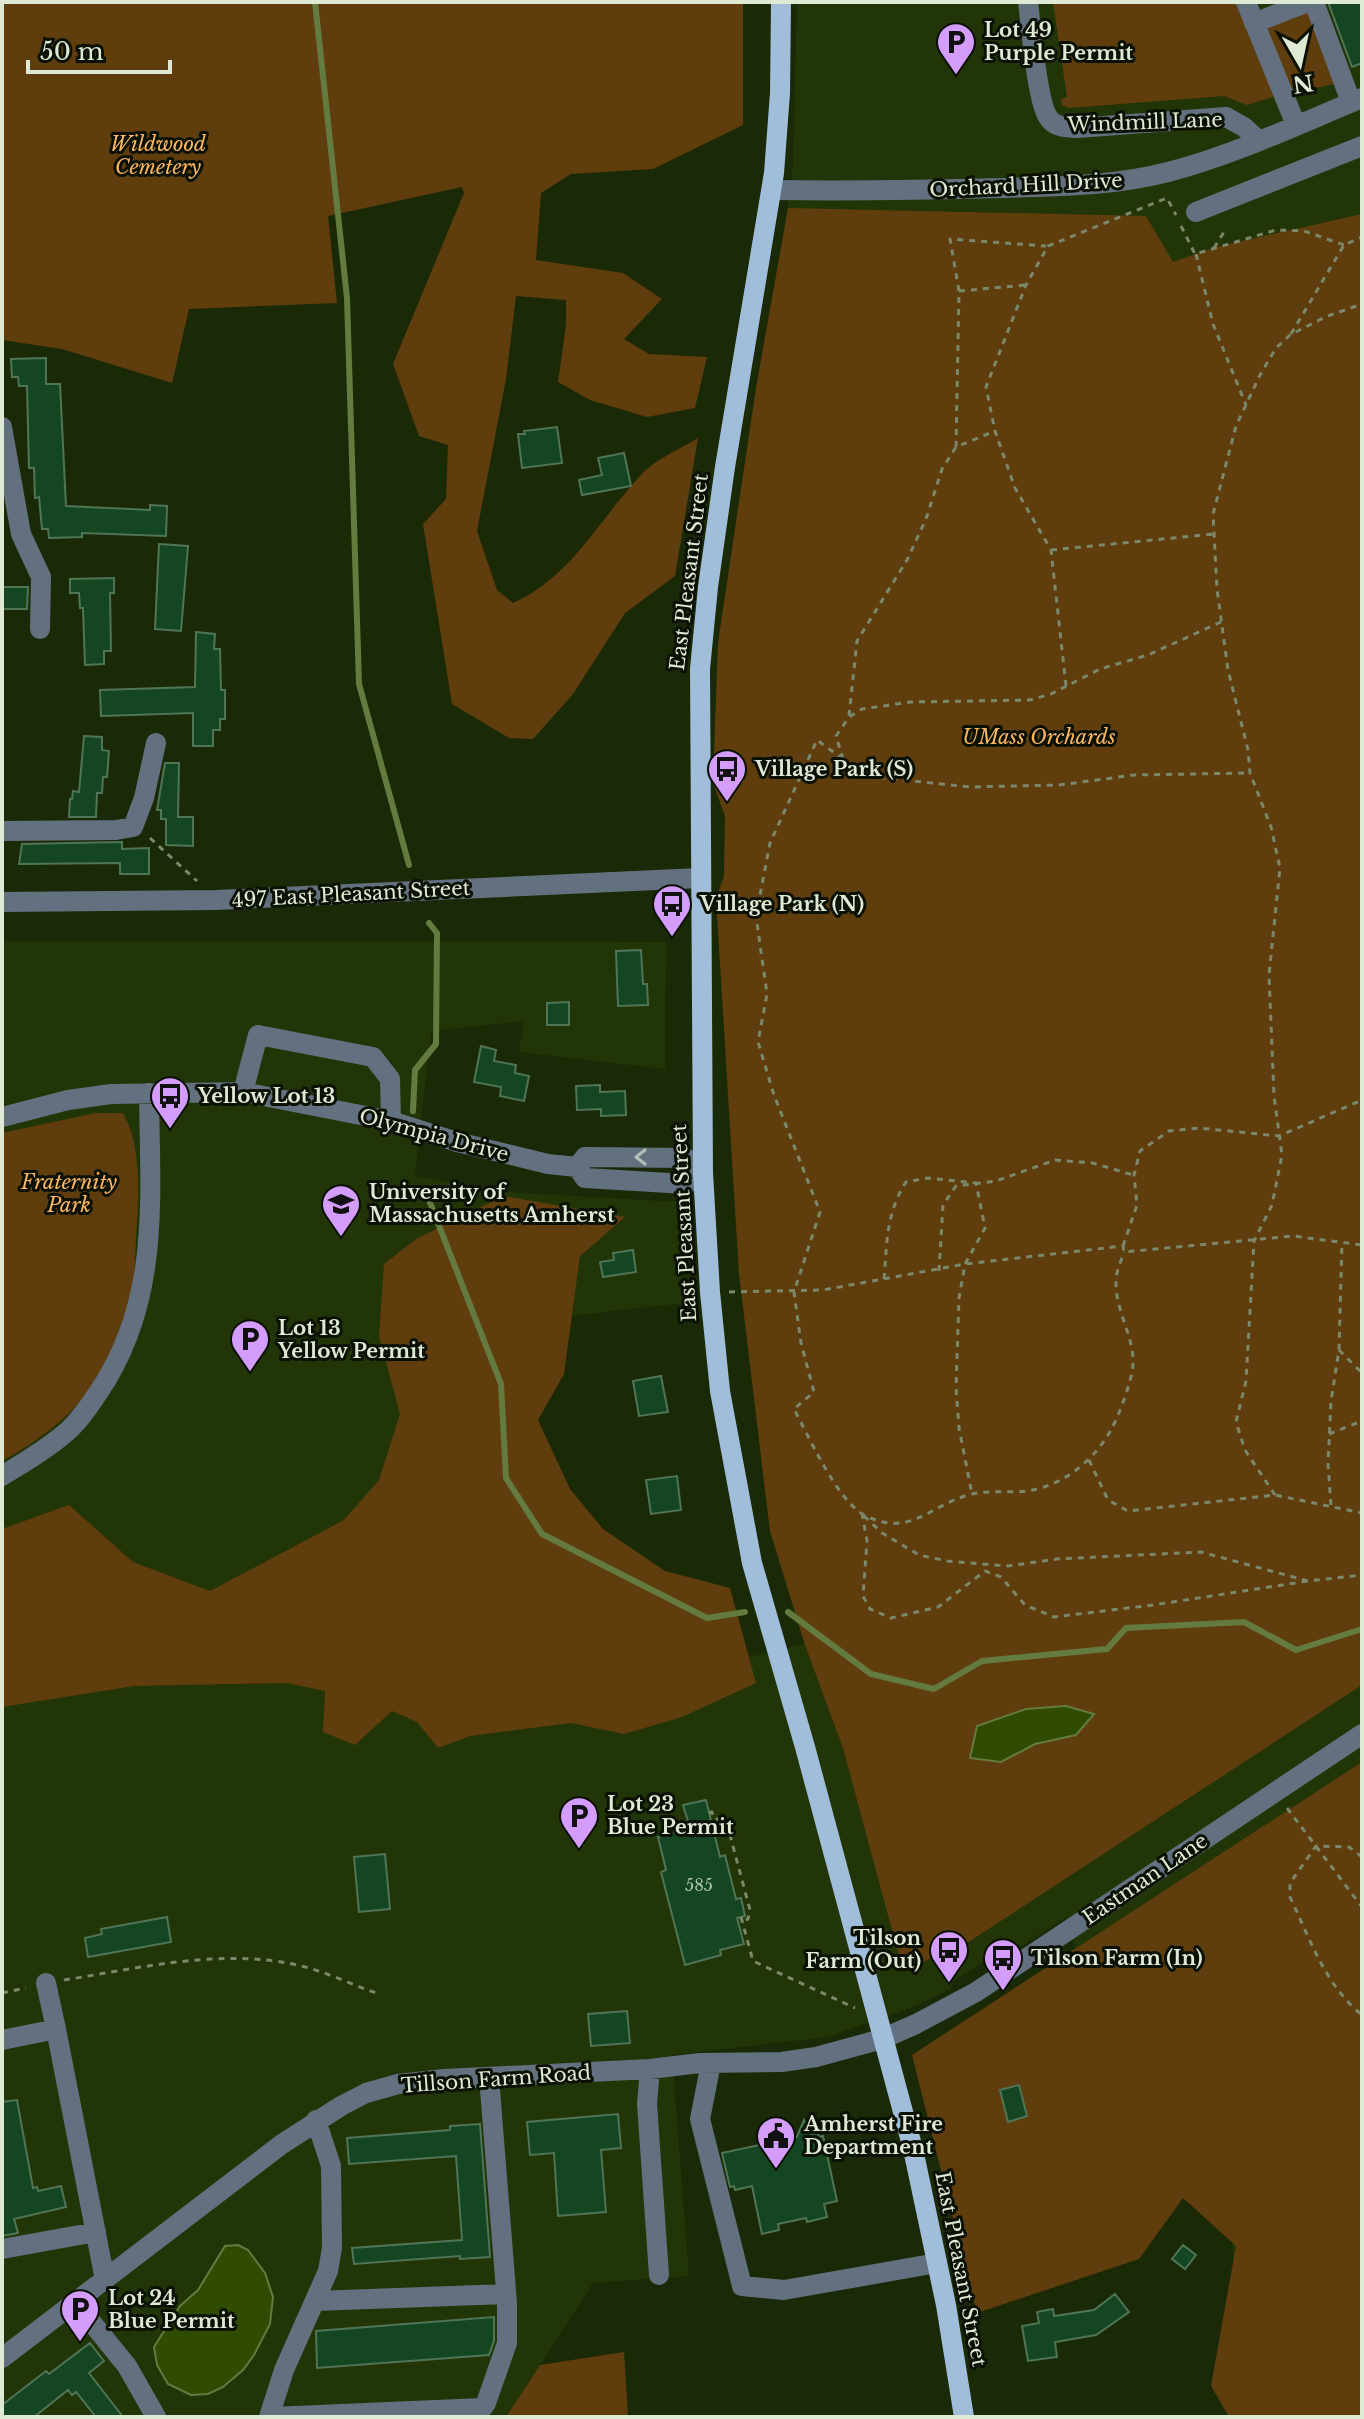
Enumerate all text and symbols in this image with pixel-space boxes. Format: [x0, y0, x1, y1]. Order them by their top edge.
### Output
place label: Lot 49 Purple Permit [984, 18, 1133, 65]
parking icon: Lot 49 Purple Permit [935, 21, 977, 76]
scale bar [28, 24, 170, 74]
north arrow [1260, 24, 1340, 104]
text: 50 m [40, 37, 104, 66]
text: N [1290, 68, 1315, 98]
street label: Windmill Lane [1066, 107, 1223, 137]
park label: Wildwood Cemetery [110, 132, 206, 179]
street label: Orchard Hill Drive [929, 168, 1123, 202]
street label: East Pleasant Street [665, 472, 713, 672]
park label: UMass Orchards [962, 725, 1116, 749]
bus stop icon: Village Park (S) [706, 748, 748, 803]
place label: Village Park (S) [754, 757, 913, 781]
street label: 497 East Pleasant Street [231, 876, 471, 912]
bus stop icon: Village Park (N) [651, 883, 693, 938]
place label: Village Park (N) [699, 892, 864, 916]
bus stop icon: Yellow Lot 13 [149, 1075, 191, 1130]
place label: Yellow Lot 13 [197, 1084, 335, 1108]
street label: Olympia Drive [357, 1104, 511, 1166]
street label: East Pleasant Street [667, 1123, 701, 1323]
one-way arrow [634, 1148, 647, 1166]
park label: Fraternity Park [20, 1170, 118, 1217]
place label: University of Massachusetts Amherst [369, 1180, 615, 1227]
school or university icon: University of Massachusetts Amherst [320, 1183, 362, 1238]
place label: Lot 13 Yellow Permit [277, 1316, 425, 1363]
parking icon: Lot 13 Yellow Permit [229, 1318, 271, 1373]
place label: Lot 23 Blue Permit [607, 1792, 734, 1839]
parking icon: Lot 23 Blue Permit [558, 1795, 600, 1850]
street label: Eastman Lane [1078, 1828, 1212, 1930]
house number: 585 [685, 1875, 713, 1895]
place label: Tilson Farm (Out) [805, 1926, 921, 1973]
bus stop icon: Tilson Farm (Out) [928, 1929, 970, 1984]
bus stop icon: Tilson Farm (In) [982, 1937, 1024, 1992]
place label: Tilson Farm (In) [1031, 1946, 1203, 1970]
street label: Tillson Farm Road [400, 2060, 592, 2098]
place label: Amherst Fire Department [803, 2112, 943, 2159]
public building icon: Amherst Fire Department [755, 2115, 797, 2170]
street label: East Pleasant Street [930, 2169, 992, 2369]
place label: Lot 24 Blue Permit [108, 2286, 235, 2333]
parking icon: Lot 24 Blue Permit [59, 2288, 101, 2343]

